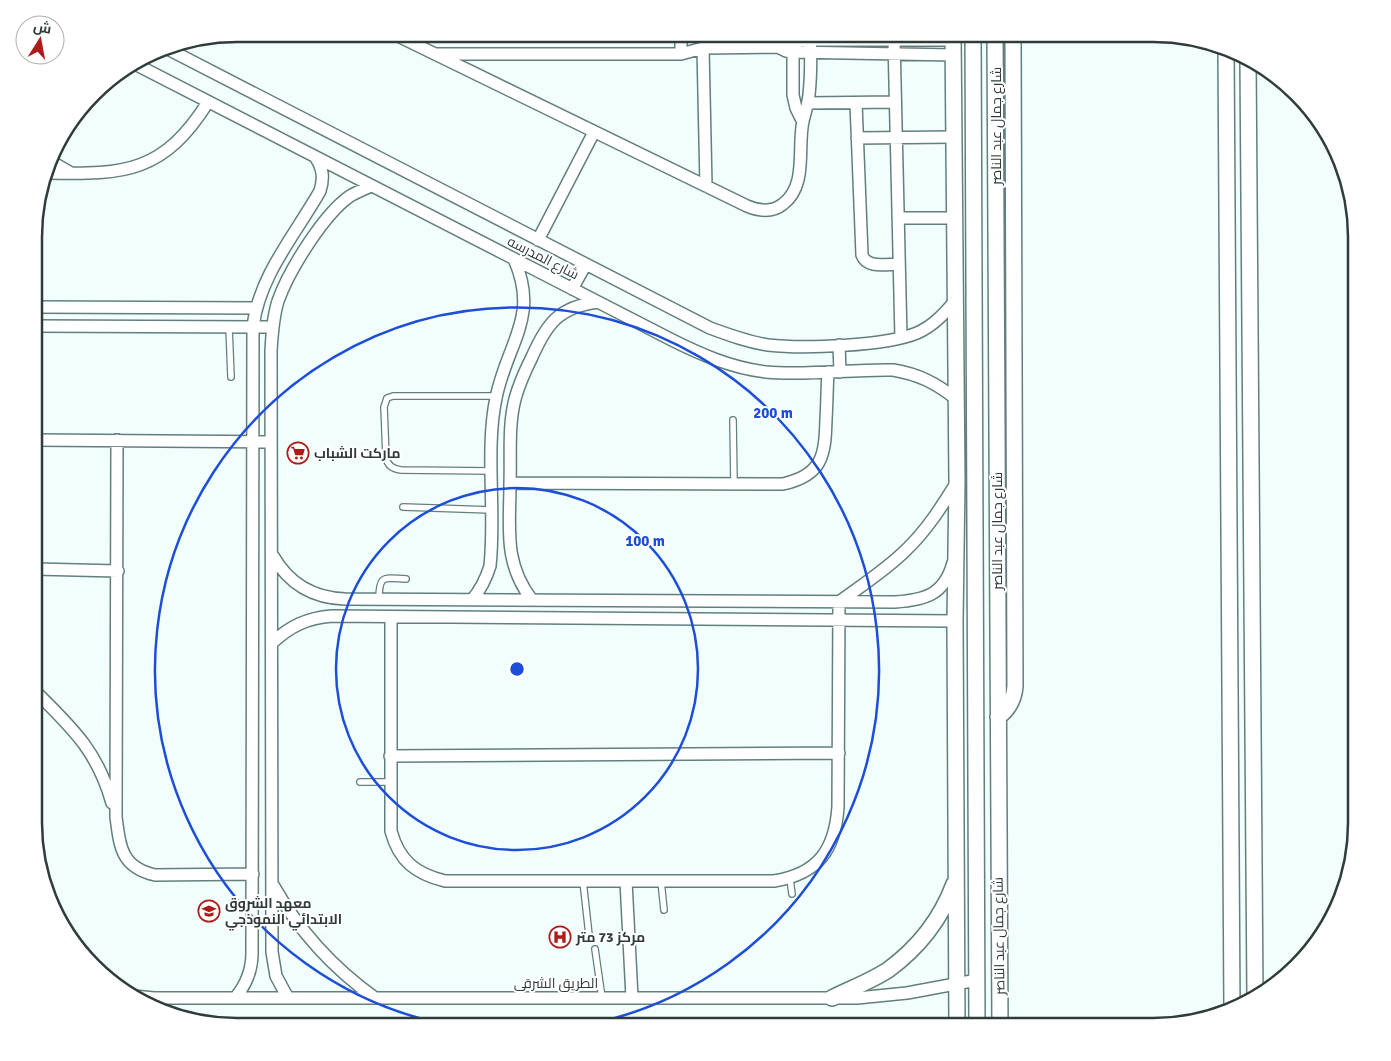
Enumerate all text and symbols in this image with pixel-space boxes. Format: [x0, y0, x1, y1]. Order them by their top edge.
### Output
north arrow [15, 15, 65, 65]
text: ش [32, 18, 53, 38]
street label: شارع جمال عبد الناصر [988, 67, 1005, 186]
street label: شارع المدرسه [504, 233, 582, 283]
text: 200 m [753, 404, 793, 422]
supermarket icon: ماركت الشباب [286, 441, 310, 465]
place label: ماركت الشباب [314, 445, 401, 462]
street label: شارع جمال عبد الناصر [989, 472, 1006, 591]
text: 100 m [625, 532, 665, 550]
centre of rings [508, 660, 526, 678]
street label: شارع جمال عبد الناصر [989, 877, 1009, 996]
place label: معهد الشروق الابتدائي النموذجي [225, 895, 342, 931]
school or university icon: معهد الشروق الابتدائي النموذجي [197, 899, 221, 923]
hospital icon: مركز 73 متر [548, 925, 572, 949]
place label: مركز 73 متر [575, 929, 645, 946]
street label: الطريق الشرقى [514, 975, 598, 992]

